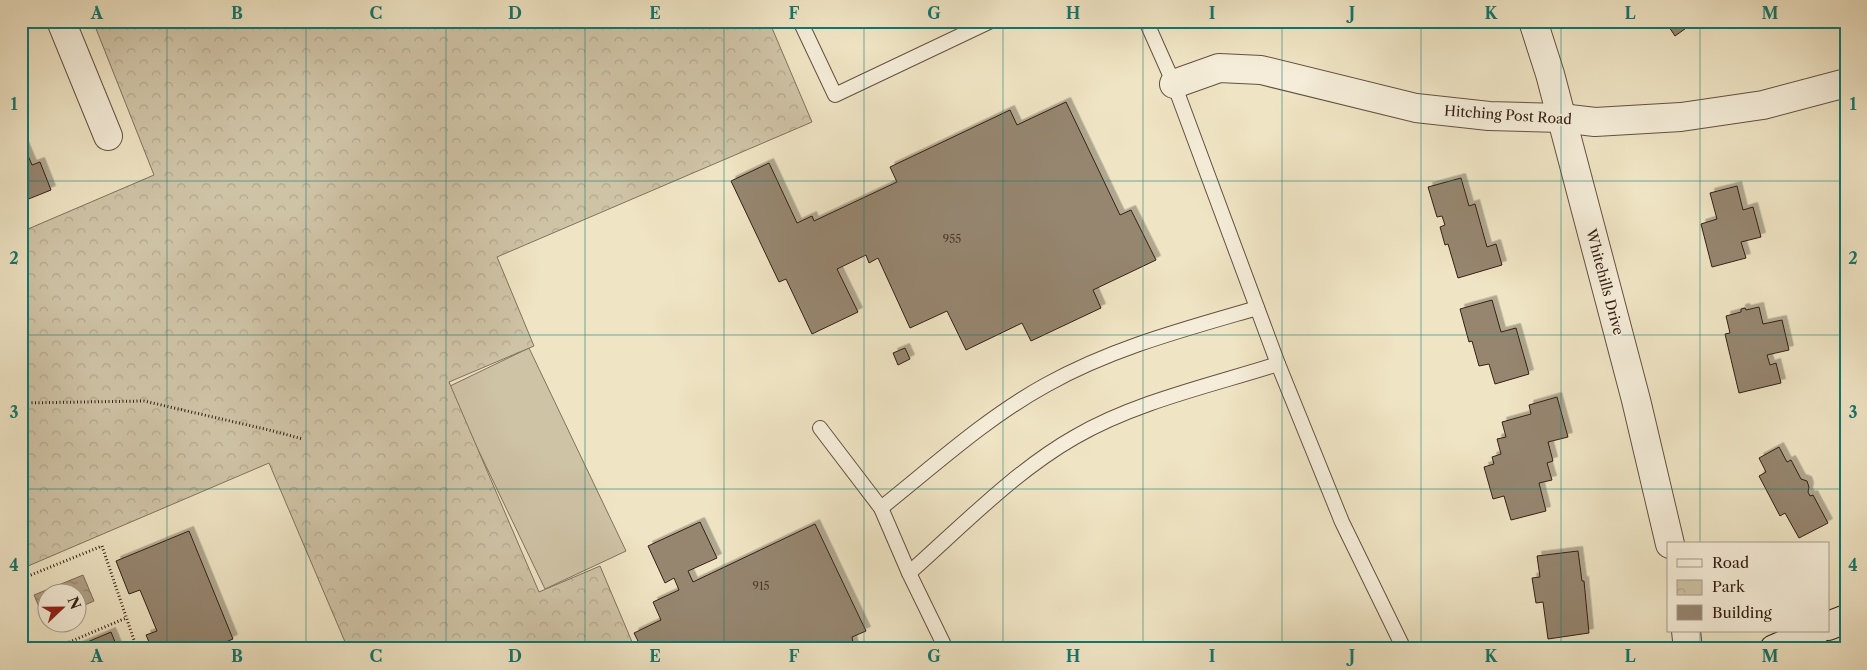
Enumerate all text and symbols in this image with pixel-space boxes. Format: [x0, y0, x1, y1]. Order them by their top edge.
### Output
text: A [90, 3, 104, 23]
text: B [231, 3, 243, 23]
text: C [370, 3, 382, 23]
text: D [508, 3, 522, 23]
text: E [649, 3, 661, 23]
text: F [789, 3, 800, 23]
text: G [927, 3, 941, 23]
text: H [1066, 3, 1080, 23]
text: I [1209, 3, 1216, 23]
text: J [1346, 3, 1355, 23]
text: K [1485, 3, 1499, 23]
text: L [1624, 3, 1636, 23]
text: M [1762, 3, 1779, 23]
text: 1 [10, 94, 18, 114]
text: 1 [1849, 94, 1857, 114]
street label: Hitching Post Road [1443, 102, 1573, 128]
street label: Whitehills Drive [1582, 226, 1628, 337]
house number: 955 [943, 232, 961, 246]
text: 2 [9, 248, 19, 268]
text: 2 [1848, 248, 1858, 268]
text: 3 [9, 402, 19, 422]
text: 3 [1848, 402, 1858, 422]
legend [1667, 542, 1830, 632]
text: Road [1712, 553, 1749, 572]
text: 4 [9, 555, 19, 575]
text: 4 [1848, 555, 1858, 575]
text: Park [1712, 577, 1746, 596]
house number: 915 [752, 579, 770, 593]
north arrow [38, 582, 88, 632]
text: N [63, 594, 85, 612]
text: Building [1712, 603, 1772, 622]
text: A [90, 646, 104, 666]
text: B [231, 646, 243, 666]
text: C [370, 646, 382, 666]
text: D [508, 646, 522, 666]
text: E [649, 646, 661, 666]
text: F [789, 646, 800, 666]
text: G [927, 646, 941, 666]
text: H [1066, 646, 1080, 666]
text: I [1209, 646, 1216, 666]
text: J [1346, 646, 1355, 666]
text: K [1485, 646, 1499, 666]
text: L [1624, 646, 1636, 666]
text: M [1762, 646, 1779, 666]

